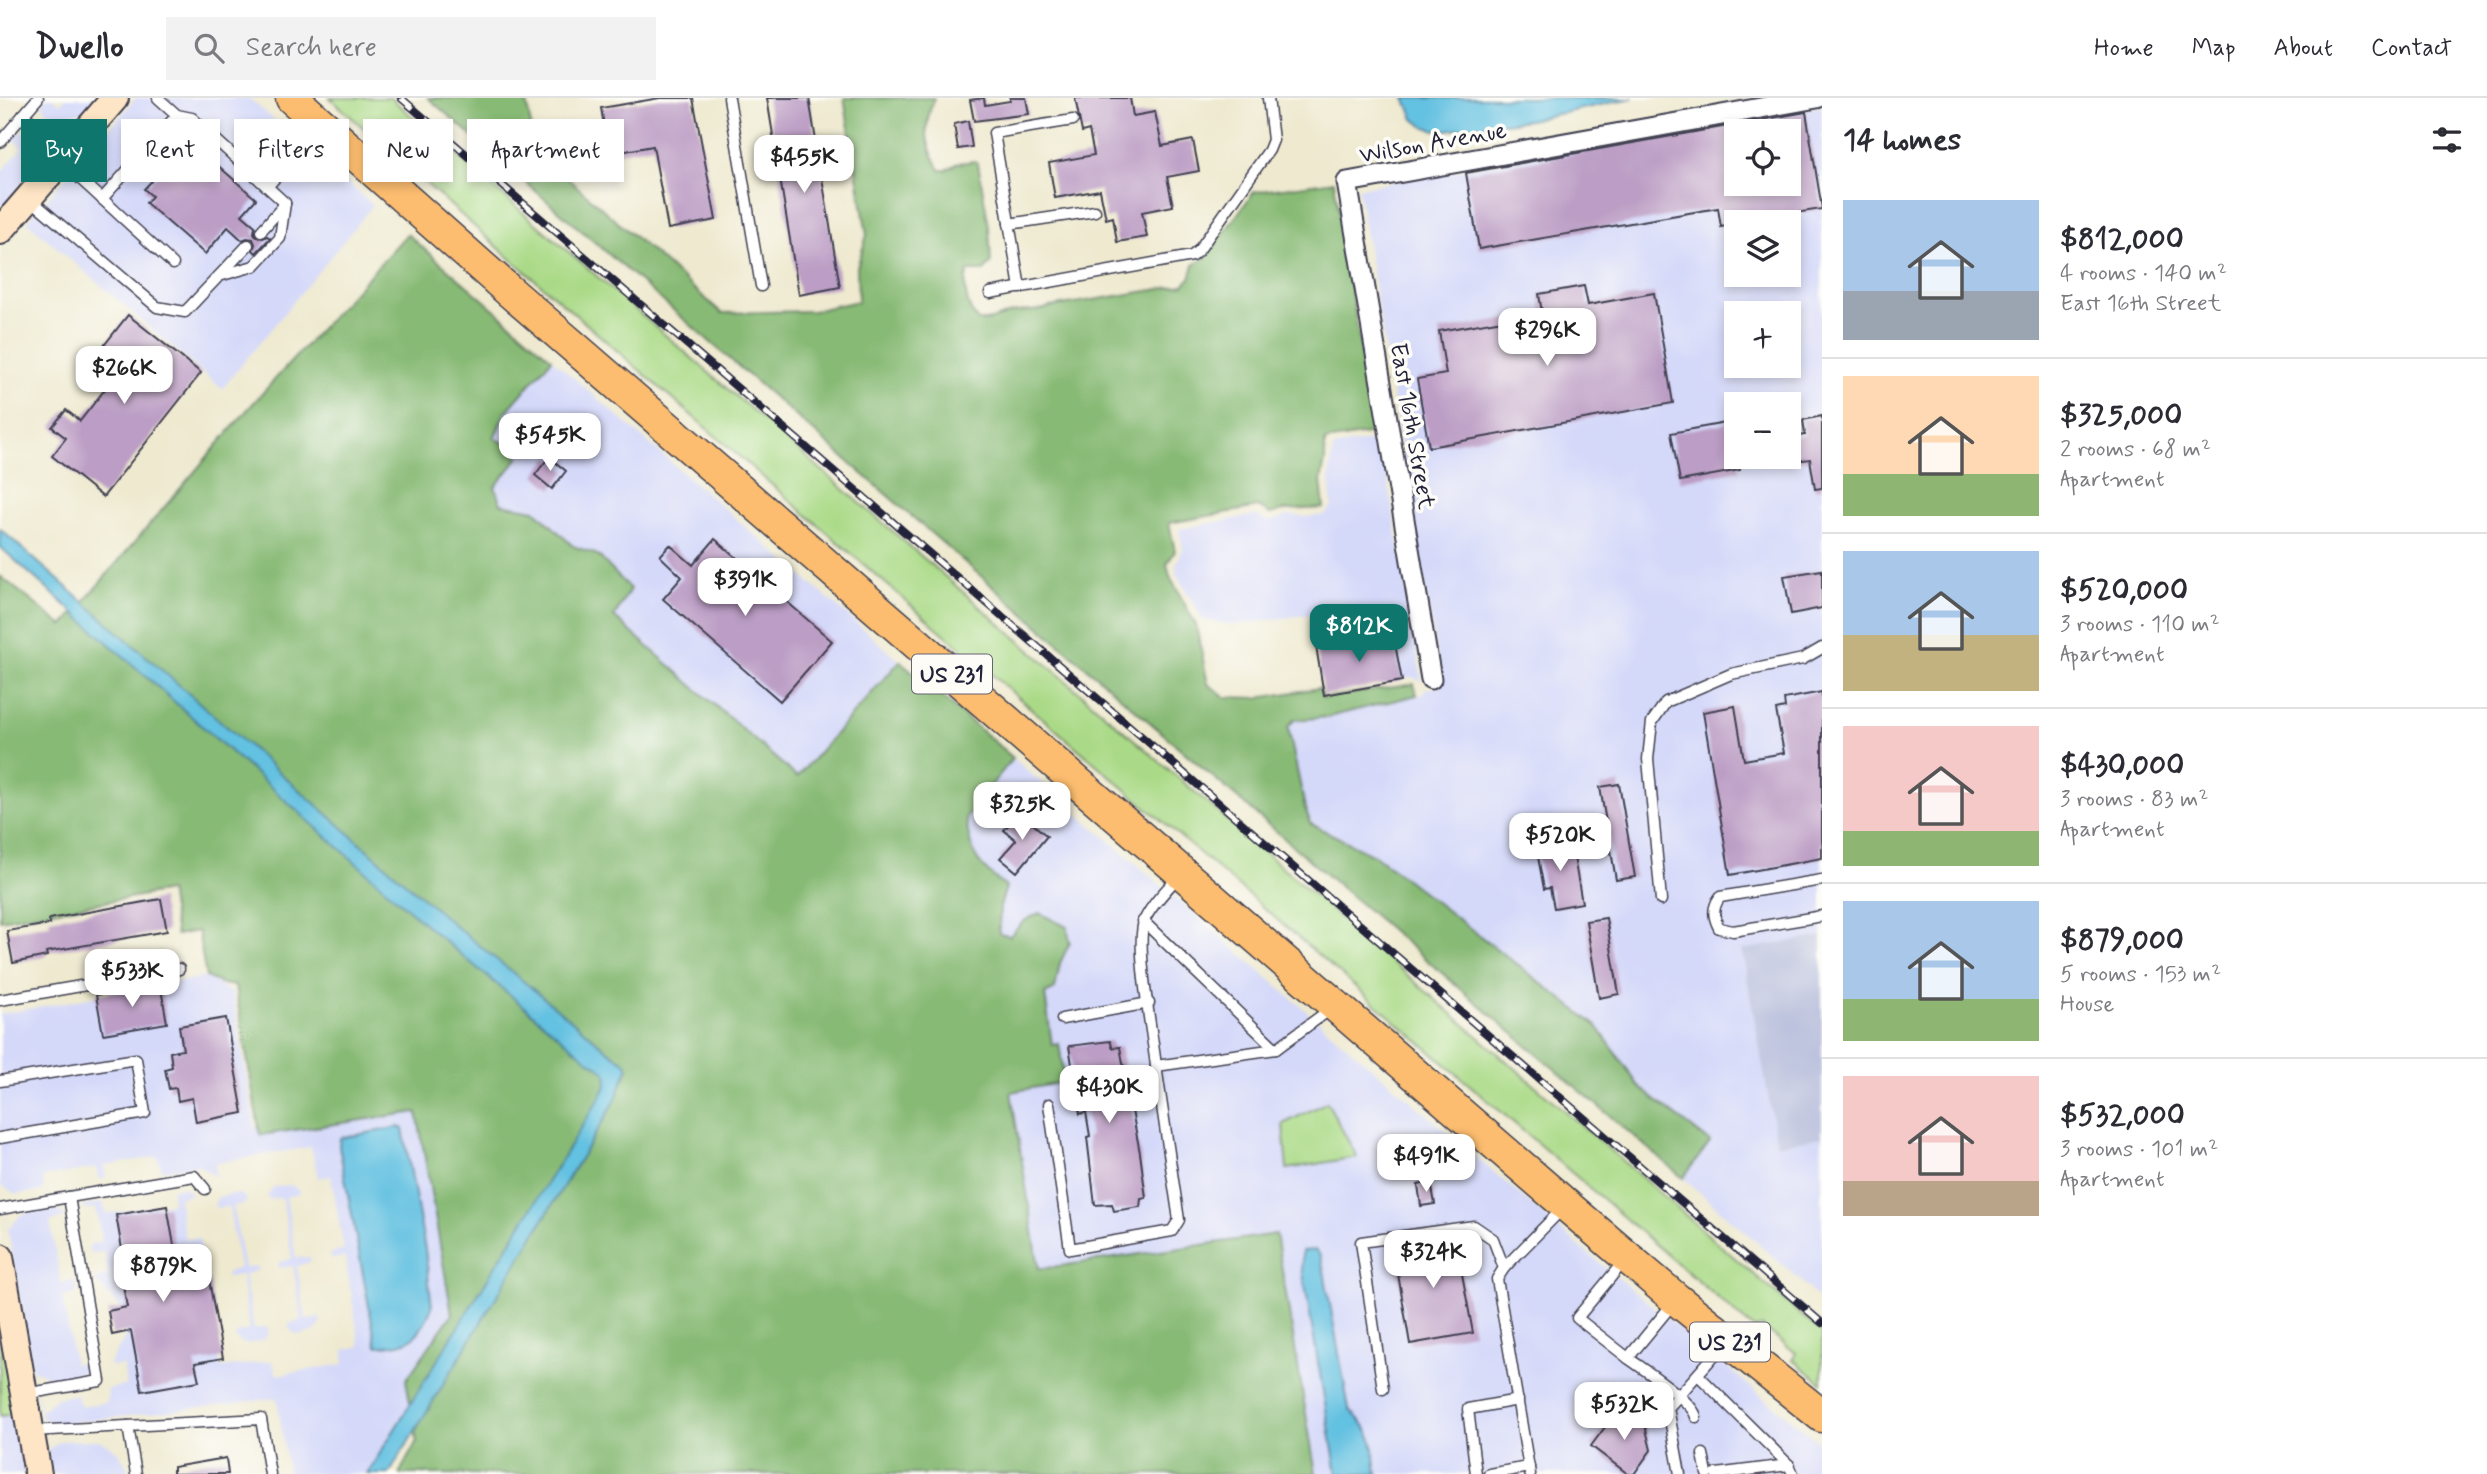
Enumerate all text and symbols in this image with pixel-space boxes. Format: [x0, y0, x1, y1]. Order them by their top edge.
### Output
search box [166, 17, 656, 80]
text: Dwello [35, 26, 124, 70]
icon: search [190, 29, 228, 67]
text: Search here [246, 31, 377, 65]
text: Home [2094, 33, 2154, 64]
text: Map [2192, 33, 2236, 64]
text: About [2274, 33, 2333, 64]
text: Contact [2371, 33, 2452, 64]
street label: Wilson Avenue [1357, 115, 1509, 172]
chip: Buy [21, 119, 107, 182]
chip: Rent [121, 119, 220, 182]
chip: Filters [234, 119, 349, 182]
chip: New [363, 119, 453, 182]
chip: Apartment [467, 119, 624, 182]
map controls [1724, 119, 1801, 469]
button: locate [1724, 119, 1801, 196]
text: 14 homes [1843, 121, 1961, 160]
icon: filters [2428, 121, 2466, 159]
pin: $455K [755, 136, 853, 195]
text: $455K [770, 143, 838, 173]
button: layers [1724, 210, 1801, 287]
text: $812,000 [2060, 220, 2184, 259]
icon: home [1899, 228, 1983, 312]
text: 4 rooms · 140 m² [2060, 259, 2227, 289]
text: East 16th Street [2060, 289, 2221, 319]
button: + [1724, 301, 1801, 378]
pin: $296K [1498, 308, 1596, 368]
text: $296K [1514, 316, 1580, 346]
street label: East 16th Street [1382, 341, 1441, 512]
pin: $266K [75, 346, 173, 406]
text: $266K [92, 354, 156, 384]
button: − [1724, 392, 1801, 469]
text: $325,000 [2060, 396, 2182, 435]
icon: home [1899, 404, 1983, 488]
pin: $545K [501, 414, 599, 473]
text: $545K [515, 421, 585, 451]
text: 2 rooms · 68 m² [2060, 435, 2211, 465]
text: Apartment [2060, 465, 2165, 495]
pin: $391K [696, 559, 794, 618]
text: $391K [714, 566, 776, 596]
text: $520,000 [2060, 571, 2188, 610]
icon: home [1899, 579, 1983, 663]
pin: $812K [1310, 604, 1408, 664]
text: 3 rooms · 110 m² [2060, 610, 2220, 640]
text: $812K [1326, 612, 1392, 642]
text: Apartment [2060, 640, 2165, 670]
road number: US 231 [912, 654, 992, 694]
text: $430,000 [2060, 746, 2184, 785]
icon: home [1899, 754, 1983, 838]
pin: $325K [973, 782, 1071, 842]
text: 3 rooms · 83 m² [2060, 785, 2208, 815]
text: $325K [989, 790, 1055, 820]
pin: $520K [1511, 814, 1609, 873]
text: Apartment [2060, 815, 2165, 845]
text: $520K [1525, 821, 1595, 851]
text: $879,000 [2060, 921, 2184, 960]
icon: home [1899, 929, 1983, 1013]
pin: $533K [83, 950, 181, 1009]
text: $533K [101, 957, 163, 987]
text: 5 rooms · 153 m² [2060, 960, 2221, 990]
text: House [2060, 990, 2114, 1020]
pin: $430K [1060, 1066, 1158, 1125]
text: $430K [1076, 1073, 1142, 1103]
text: $532,000 [2060, 1096, 2185, 1135]
icon: home [1899, 1104, 1983, 1188]
pin: $491K [1377, 1134, 1475, 1194]
text: 3 rooms · 101 m² [2060, 1135, 2218, 1165]
text: $491K [1393, 1142, 1459, 1172]
text: Apartment [2060, 1165, 2165, 1195]
pin: $324K [1384, 1230, 1482, 1290]
text: $324K [1400, 1238, 1466, 1268]
pin: $879K [114, 1244, 212, 1304]
text: $879K [130, 1252, 196, 1282]
road number: US 231 [1690, 1322, 1770, 1362]
pin: $532K [1575, 1382, 1673, 1442]
text: $532K [1591, 1390, 1658, 1420]

